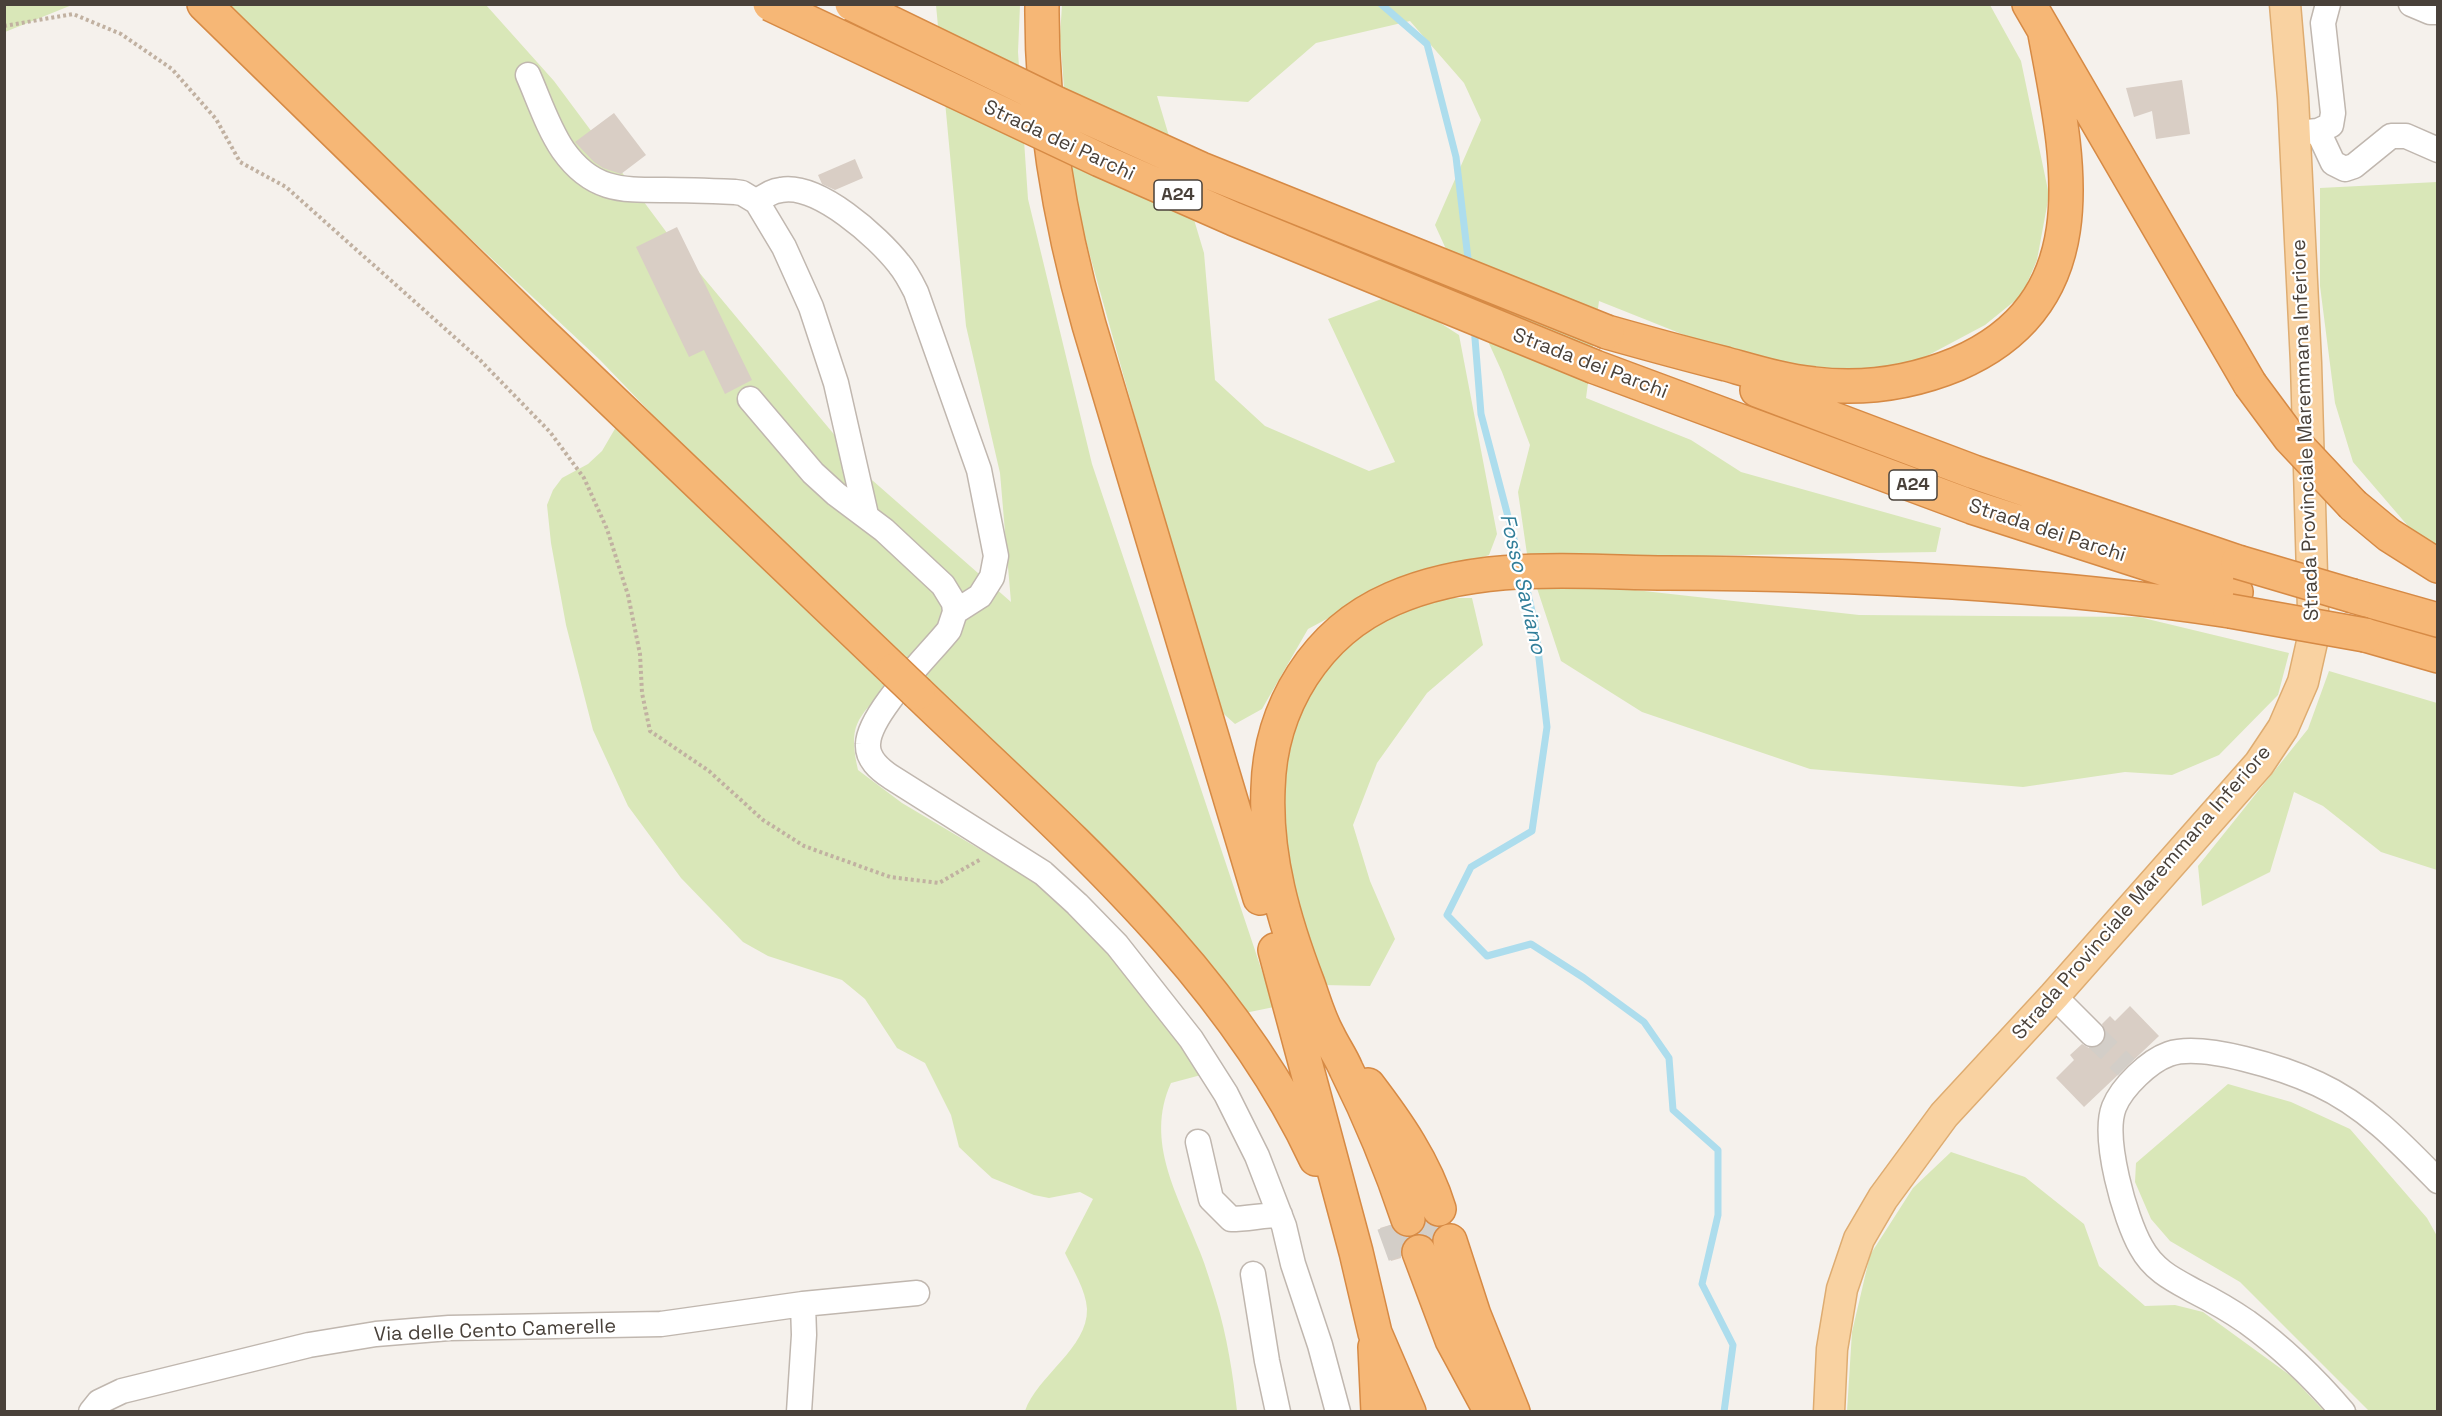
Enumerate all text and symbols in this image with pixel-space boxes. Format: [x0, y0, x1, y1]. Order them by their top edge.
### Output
street label: Strada dei Parchi [980, 96, 1138, 186]
road number: A24 [1154, 180, 1202, 210]
street label: Strada Provinciale Maremmana Inferiore [2287, 239, 2325, 621]
street label: Strada dei Parchi [1509, 323, 1671, 405]
road number: A24 [1889, 470, 1937, 500]
street label: Strada dei Parchi [1965, 494, 2129, 568]
water label: Fosso Saviano [1494, 511, 1550, 657]
street label: Strada Provinciale Maremmana Inferiore [2008, 741, 2276, 1045]
street label: Via delle Cento Camerelle [373, 1315, 617, 1347]

